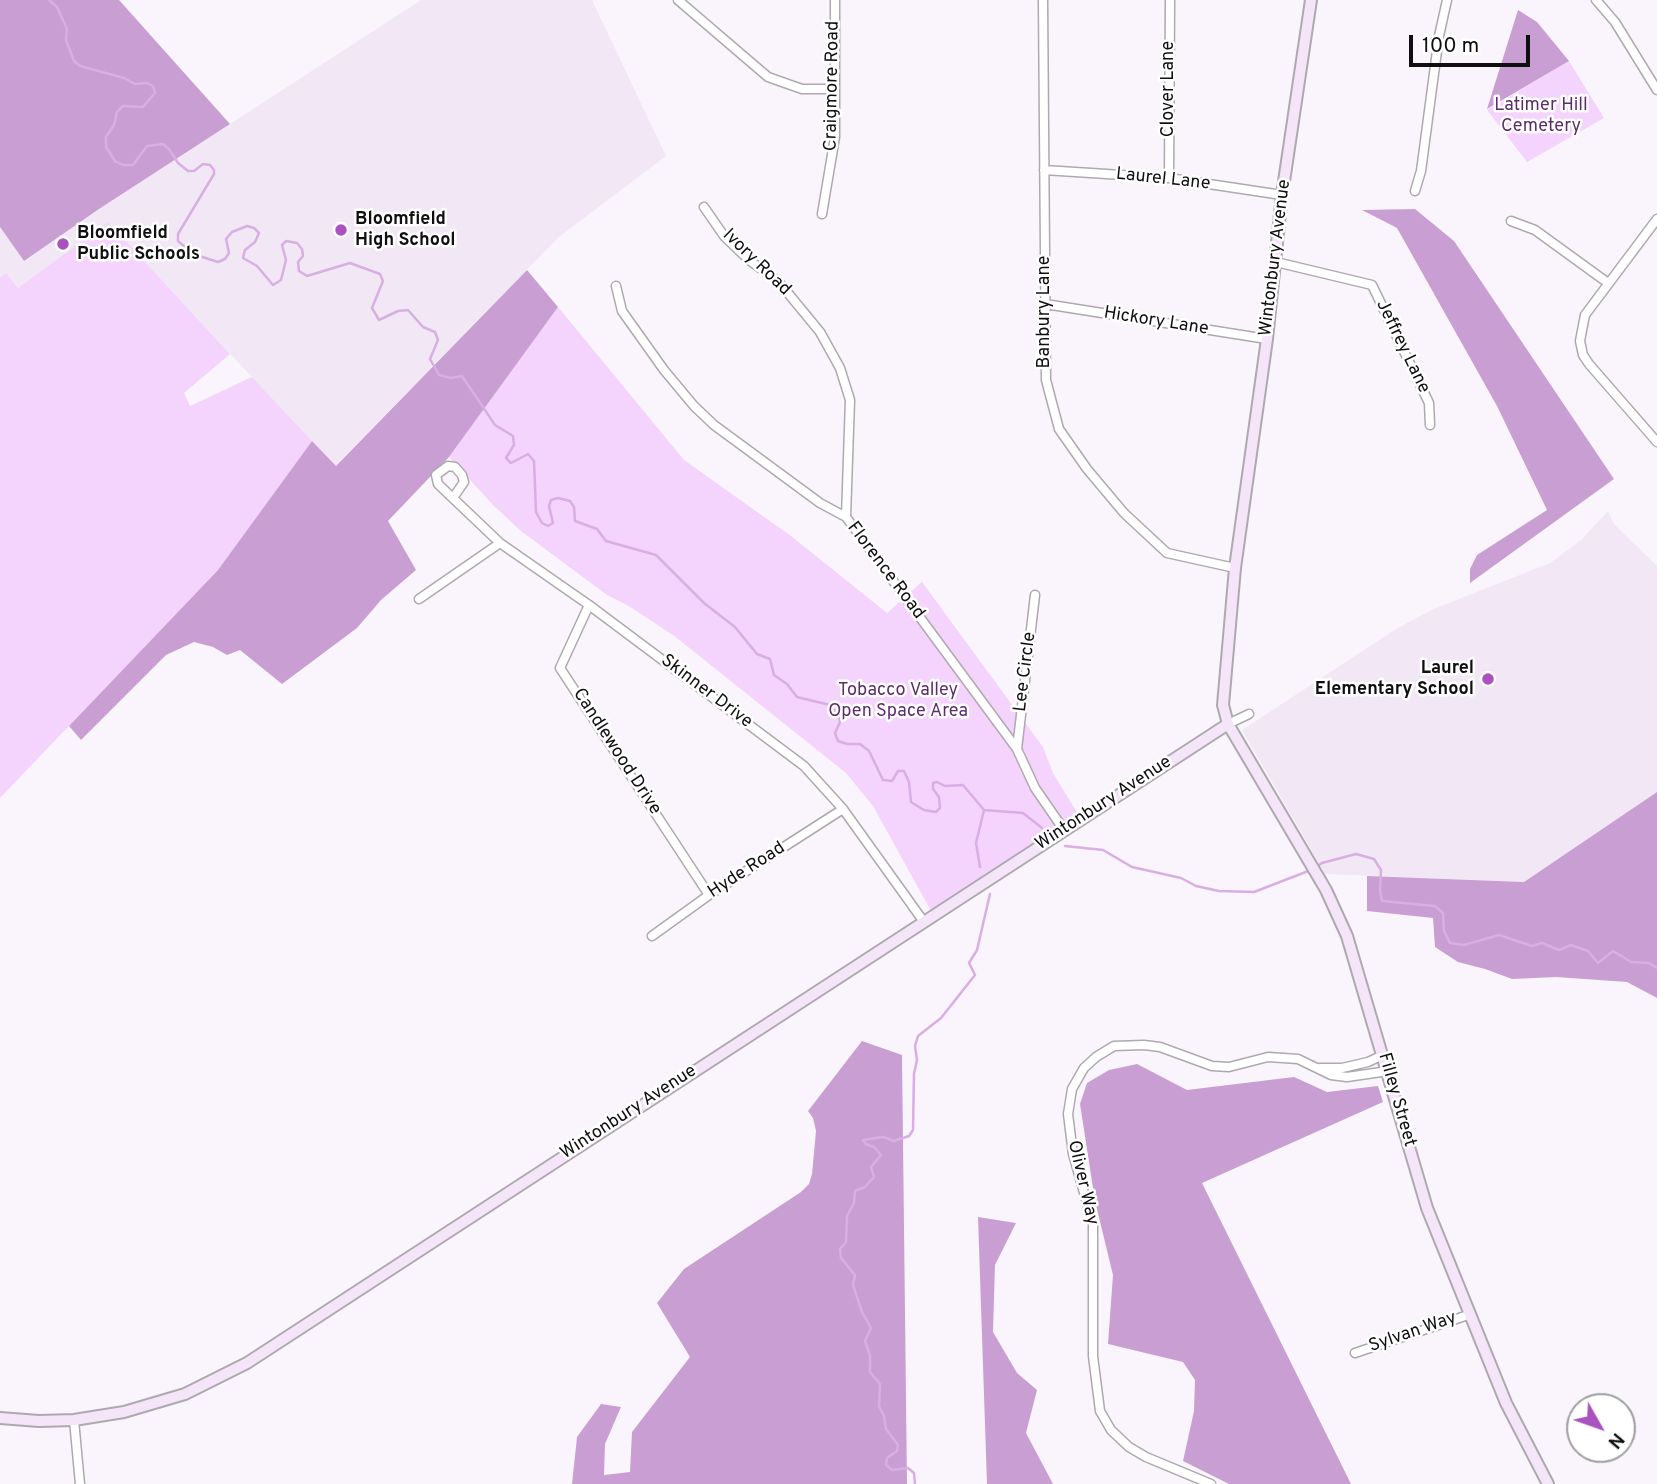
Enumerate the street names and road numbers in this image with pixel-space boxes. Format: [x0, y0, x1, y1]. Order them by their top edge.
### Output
street label: Craigmore Road [821, 21, 845, 151]
street label: Clover Lane [1158, 41, 1180, 137]
street label: Laurel Lane [1115, 164, 1211, 196]
street label: Wintonbury Avenue [1256, 178, 1296, 338]
street label: Ivory Road [717, 225, 795, 301]
street label: Banbury Lane [1034, 256, 1056, 368]
street label: Jeffrey Lane [1370, 297, 1434, 397]
street label: Hickory Lane [1102, 303, 1210, 341]
street label: Florence Road [841, 518, 929, 624]
street label: Lee Circle [1010, 631, 1042, 713]
street label: Skinner Drive [656, 650, 756, 734]
street label: Candlewood Drive [567, 685, 665, 819]
street label: Wintonbury Avenue [1032, 752, 1176, 856]
street label: Hyde Road [704, 838, 790, 904]
street label: Filley Street [1372, 1051, 1420, 1149]
street label: Wintonbury Avenue [557, 1061, 701, 1165]
street label: Oliver Way [1062, 1139, 1102, 1227]
street label: Sylvan Way [1366, 1308, 1460, 1358]

